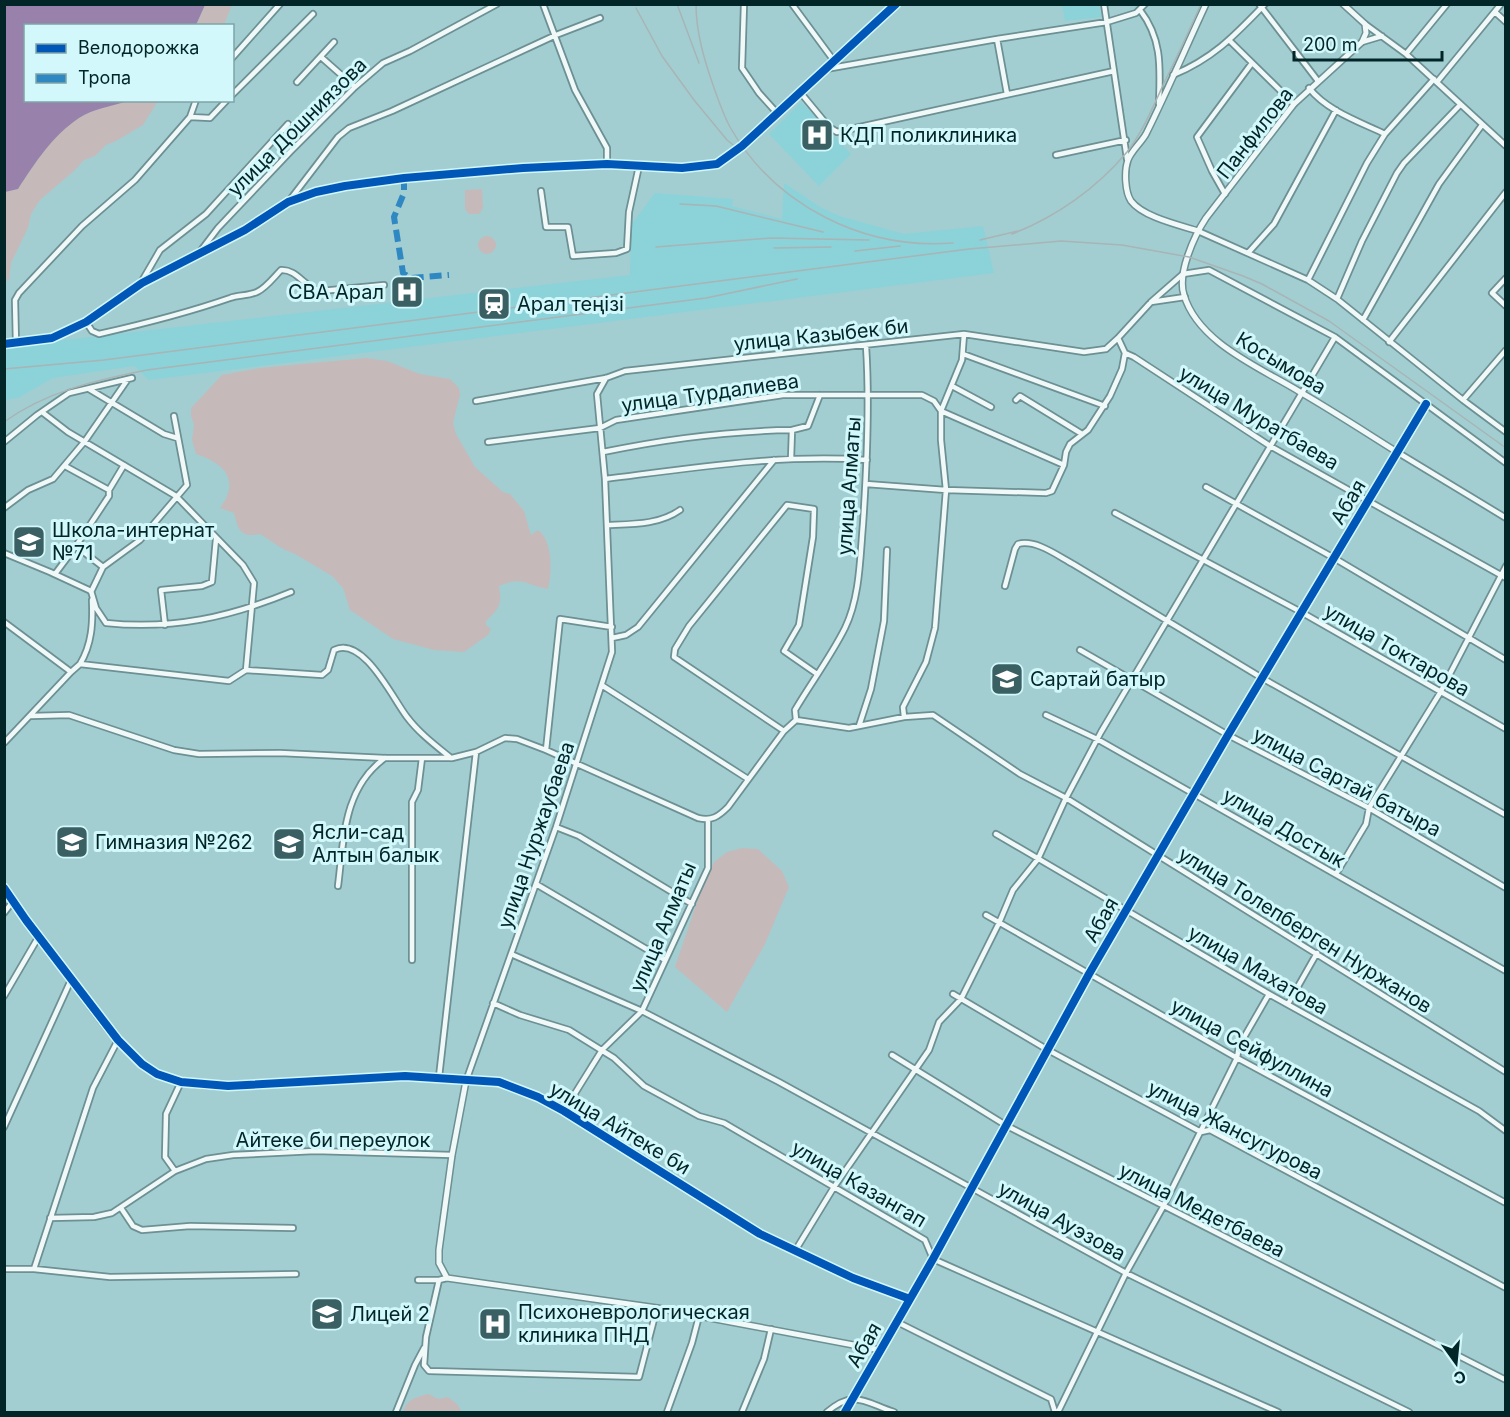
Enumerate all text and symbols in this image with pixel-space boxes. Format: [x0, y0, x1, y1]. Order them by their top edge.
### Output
legend [24, 24, 234, 102]
scale bar [1294, 24, 1442, 62]
text: 200 m [1303, 34, 1358, 55]
text: Велодорожка [78, 37, 199, 58]
street label: улица Дошниязова [223, 53, 371, 201]
text: Тропа [78, 67, 131, 88]
street label: Панфилова [1212, 82, 1298, 184]
hospital icon: КДП поликлиника [799, 117, 835, 153]
place label: КДП поликлиника [840, 123, 1017, 147]
hospital icon: СВА Арал [389, 274, 425, 310]
place label: СВА Арал [288, 280, 384, 304]
station icon: Арал теңізі [476, 286, 512, 322]
place label: Арал теңізі [517, 292, 624, 316]
street label: улица Казыбек би [733, 314, 909, 356]
street label: Косымова [1232, 327, 1330, 399]
street label: улица Муратбаева [1175, 361, 1343, 475]
street label: улица Турдалиева [620, 369, 800, 417]
street label: улица Алматы [832, 416, 866, 556]
street label: Абая [1325, 475, 1371, 529]
place label: Школа-интернат №71 [52, 518, 215, 565]
school or university icon: Школа-интернат №71 [11, 524, 47, 560]
street label: улица Токтарова [1320, 599, 1474, 701]
school or university icon: Сартай батыр [989, 661, 1025, 697]
place label: Сартай батыр [1030, 667, 1166, 691]
street label: улица Сартай батыра [1249, 722, 1445, 842]
street label: улица Нуржаубаева [493, 738, 579, 932]
street label: улица Достык [1218, 783, 1350, 873]
place label: Ясли-сад Алтын балык [312, 820, 439, 867]
school or university icon: Гимназия №262 [54, 824, 90, 860]
school or university icon: Ясли-сад Алтын балык [271, 826, 307, 862]
place label: Гимназия №262 [95, 830, 253, 854]
street label: улица Толепберген Нуржанов [1174, 842, 1436, 1018]
street label: улица Алматы [625, 858, 701, 996]
street label: Абая [1079, 893, 1123, 947]
street label: улица Махатова [1184, 920, 1332, 1020]
street label: улица Сейфуллина [1167, 993, 1337, 1103]
street label: улица Айтеке би [545, 1076, 695, 1180]
street label: улица Жансугурова [1144, 1076, 1326, 1184]
street label: Айтеке би переулок [236, 1128, 431, 1152]
street label: улица Казангап [787, 1136, 931, 1232]
street label: улица Медетбаева [1115, 1158, 1289, 1262]
street label: улица Ауэзова [994, 1176, 1130, 1266]
school or university icon: Лицей 2 [309, 1296, 345, 1332]
place label: Психоневрологическая клиника ПНД [518, 1300, 750, 1347]
place label: Лицей 2 [350, 1302, 430, 1326]
hospital icon: Психоневрологическая клиника ПНД [477, 1306, 513, 1342]
street label: Абая [842, 1318, 886, 1372]
north arrow [1426, 1333, 1486, 1393]
text: С [1451, 1366, 1468, 1389]

